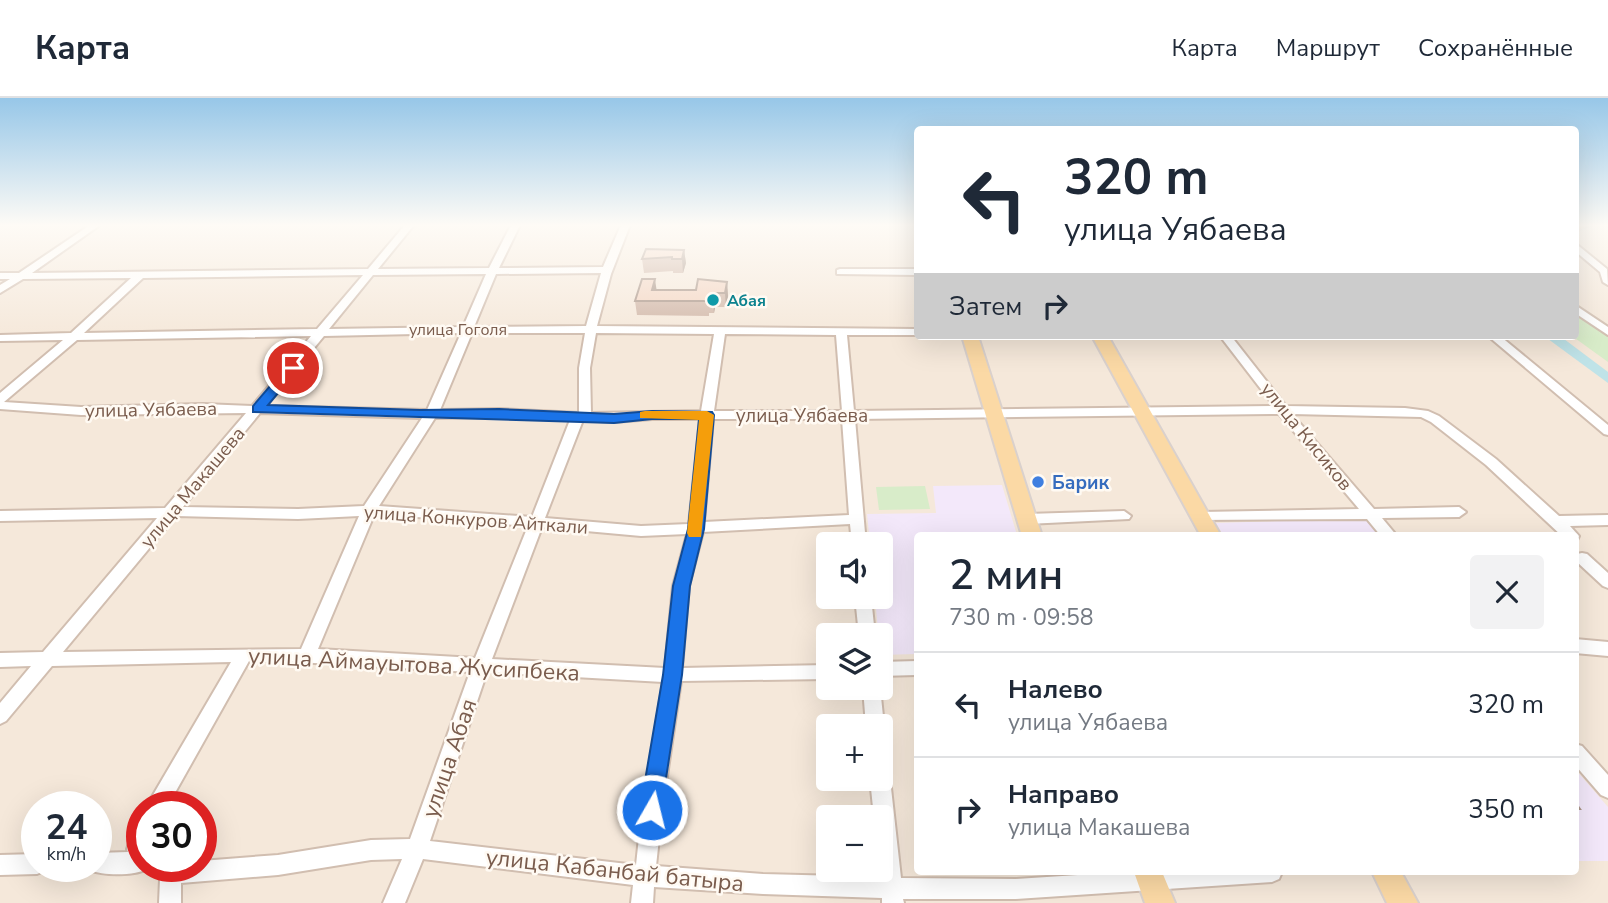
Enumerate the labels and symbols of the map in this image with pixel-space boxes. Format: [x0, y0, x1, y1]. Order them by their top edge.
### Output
place label: Абая [727, 290, 766, 312]
marker: Абая [705, 292, 721, 308]
street label: улица Гоголя [409, 319, 507, 341]
pin [263, 338, 323, 398]
street label: улица Кисиков [1254, 377, 1358, 496]
street label: улица Уябаева [85, 396, 217, 424]
street label: улица Уябаева [736, 403, 868, 429]
street label: улица Макашева [134, 422, 251, 554]
place label: Барик [1052, 470, 1110, 496]
marker: Барик [1030, 474, 1046, 490]
street label: улица Конкуров Айткали [363, 499, 589, 541]
street label: улица Аймауытова Жусипбека [247, 640, 581, 689]
street label: улица Абая [415, 694, 484, 822]
position arrow [615, 773, 689, 847]
speed limit sign: 30 [126, 791, 217, 882]
street label: улица Кабанбай батыра [484, 842, 746, 899]

